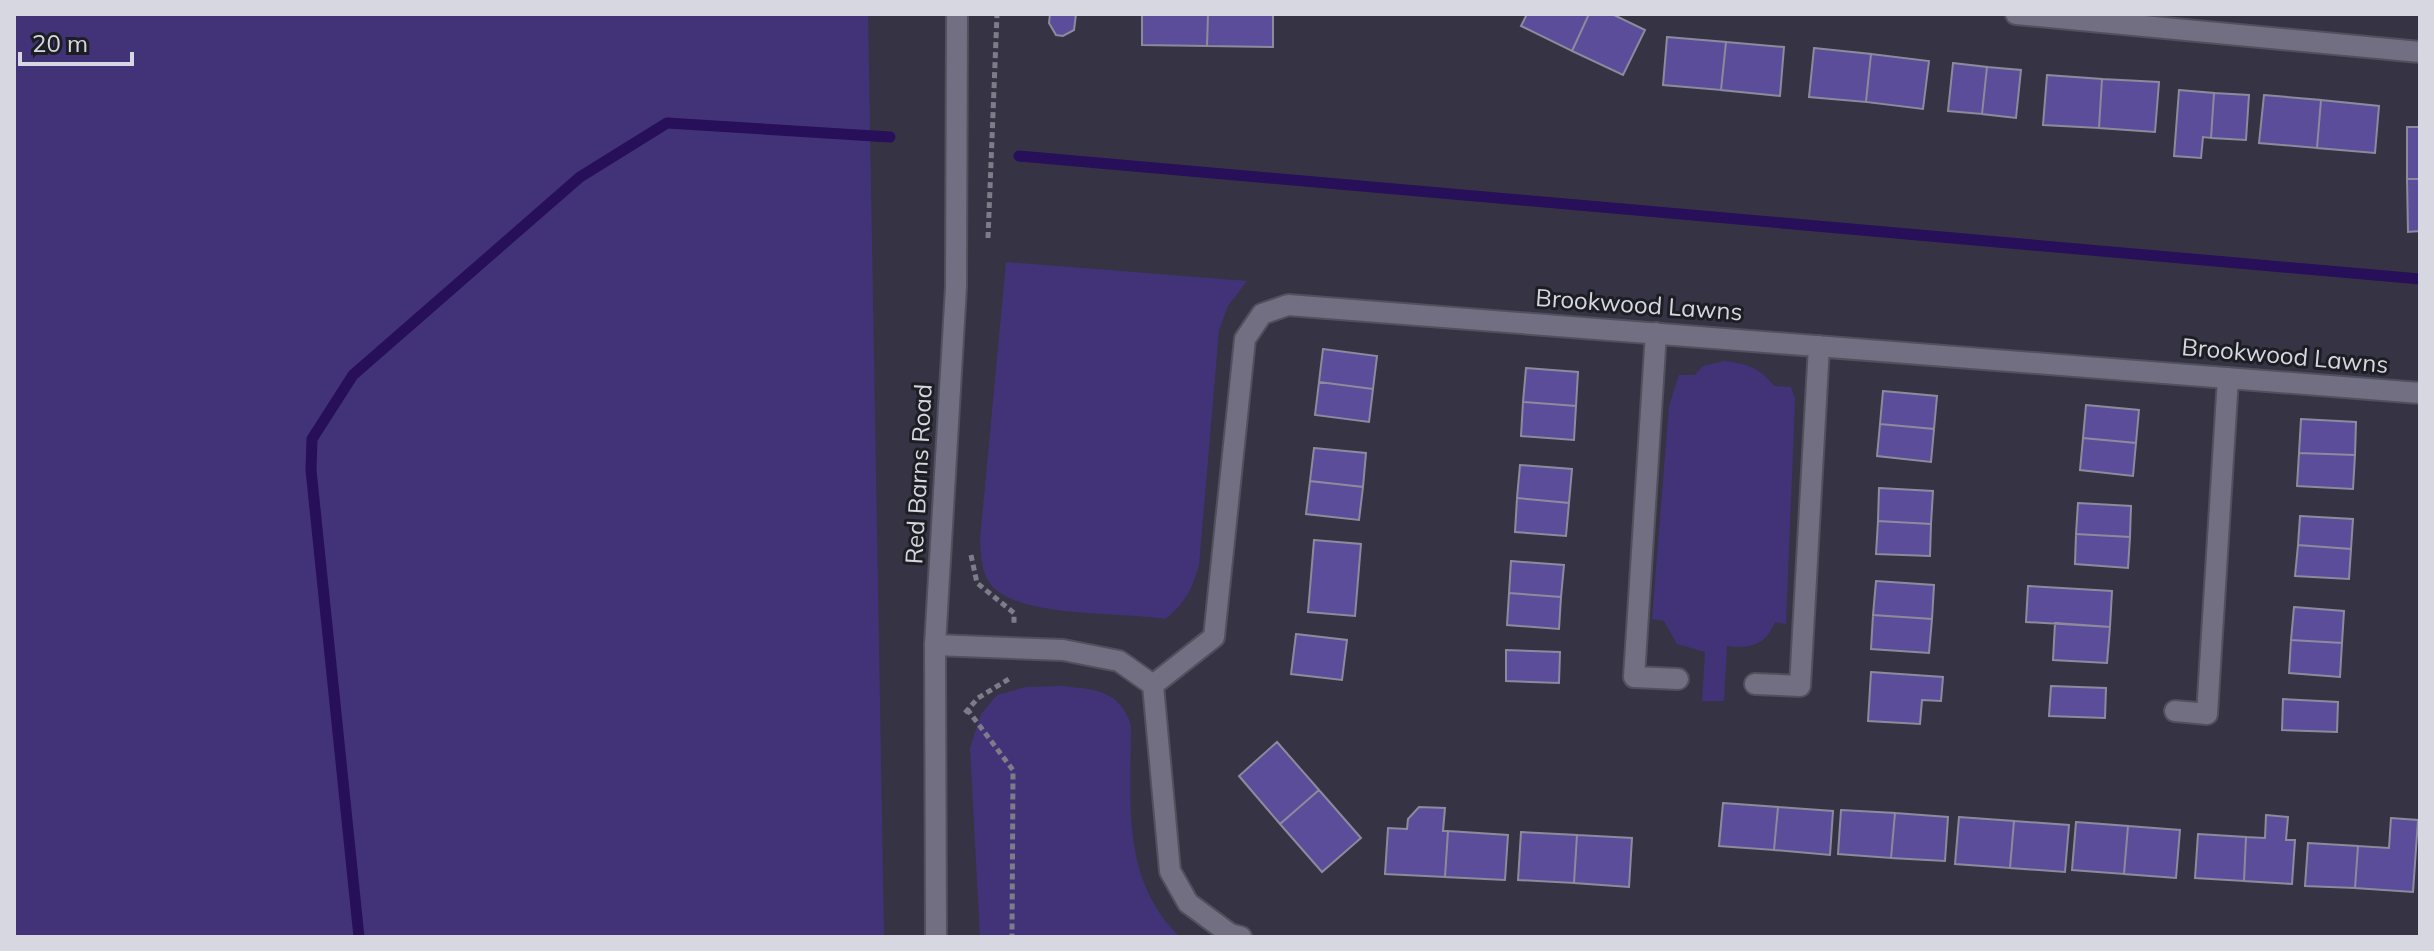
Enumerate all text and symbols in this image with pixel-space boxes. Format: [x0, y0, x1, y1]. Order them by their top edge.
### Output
scale bar [20, 16, 132, 66]
text: 20 m [32, 28, 88, 58]
street label: Brookwood Lawns [1535, 282, 1743, 326]
street label: Brookwood Lawns [2181, 331, 2390, 379]
street label: Red Barns Road [898, 383, 938, 565]

